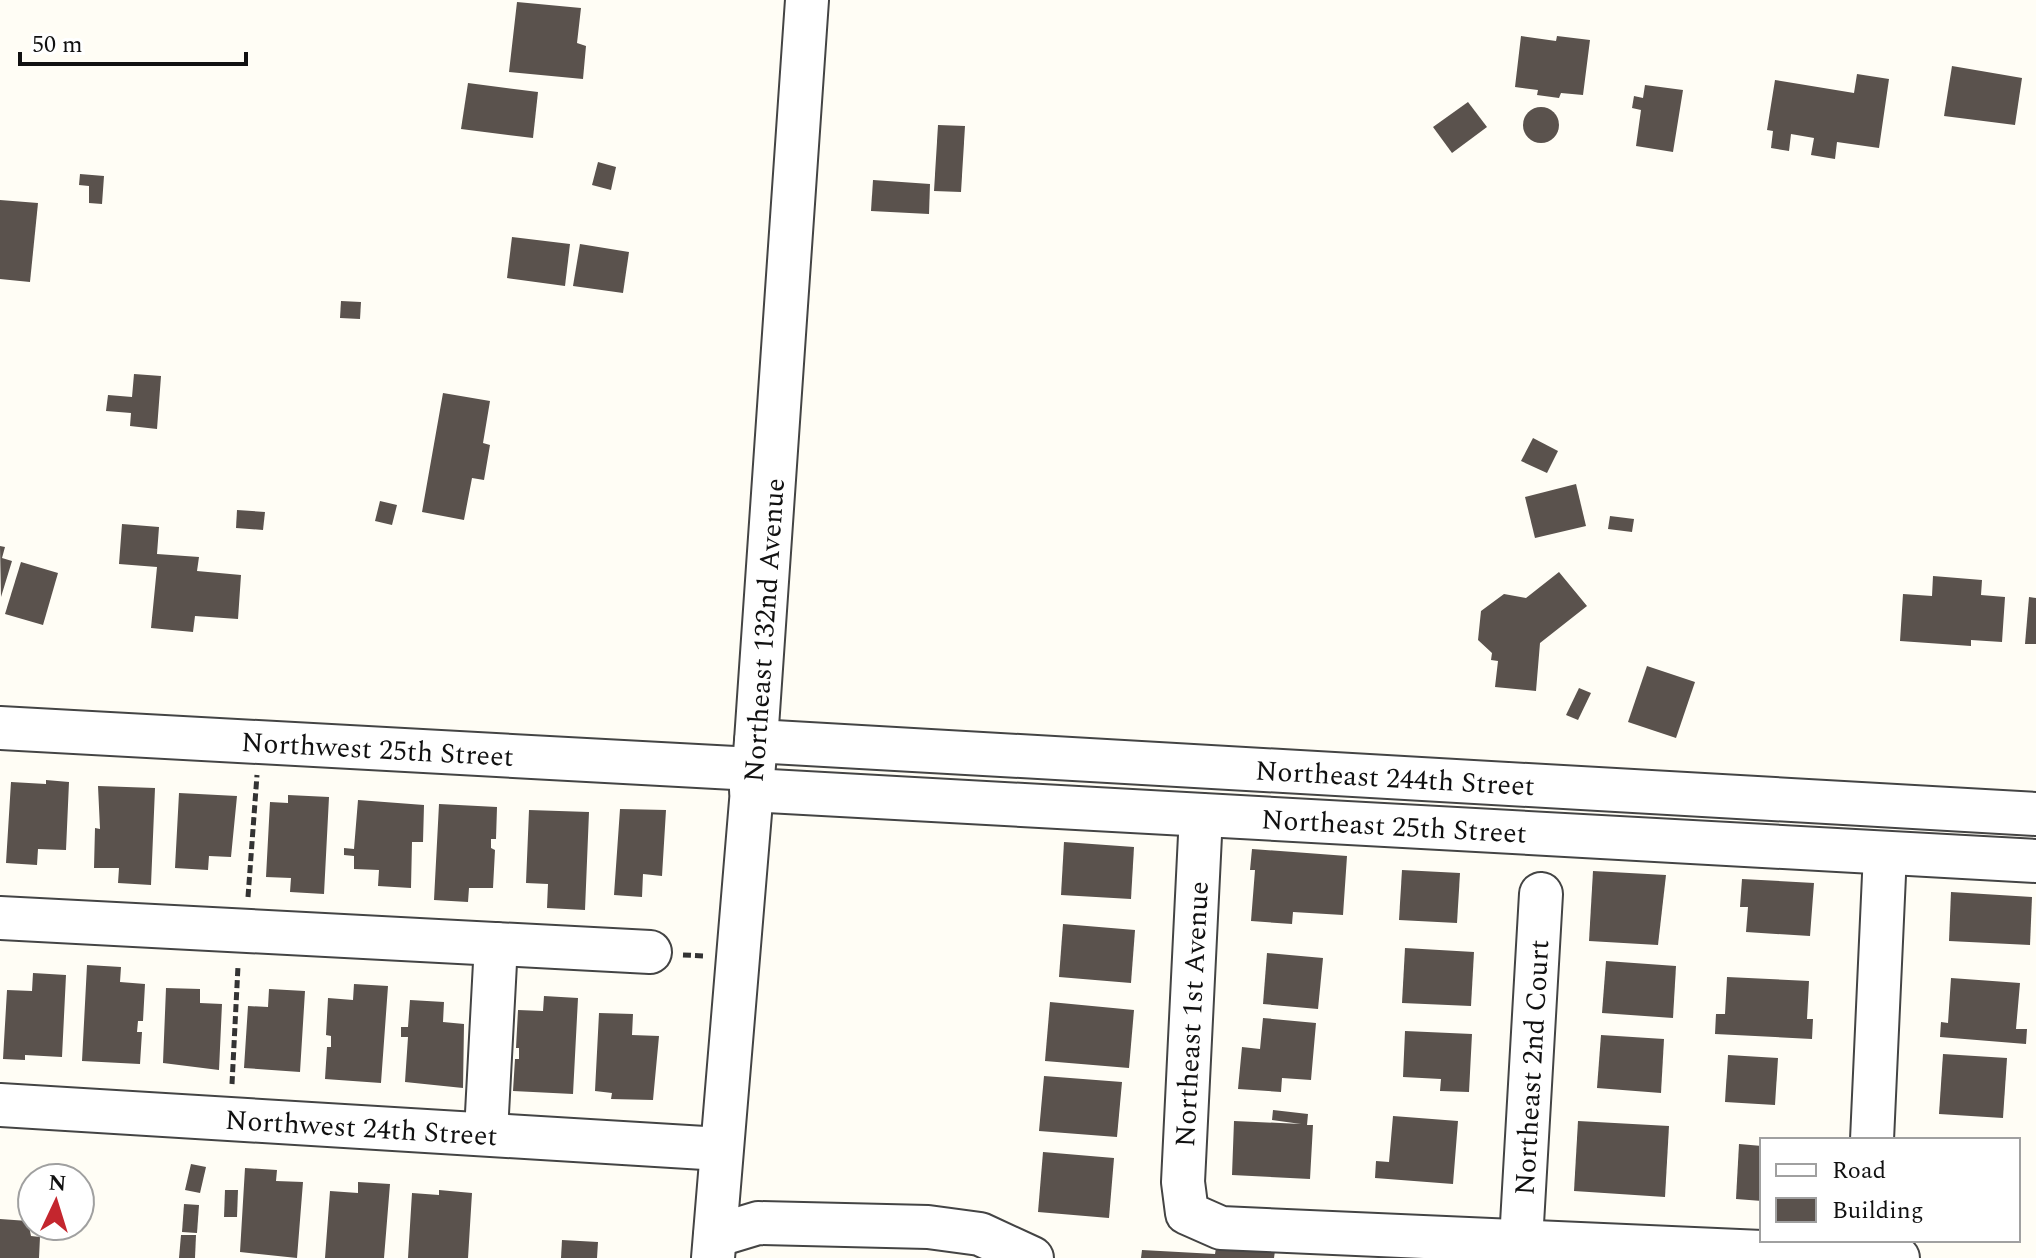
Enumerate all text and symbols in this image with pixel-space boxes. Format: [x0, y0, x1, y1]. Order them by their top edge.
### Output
scale bar [20, 16, 246, 66]
text: 50 m [32, 27, 83, 63]
street label: Northeast 132nd Avenue [733, 477, 797, 784]
street label: Northwest 25th Street [240, 721, 515, 779]
street label: Northeast 244th Street [1254, 750, 1536, 808]
street label: Northeast 25th Street [1260, 798, 1528, 856]
street label: Northeast 1st Avenue [1164, 880, 1221, 1148]
street label: Northeast 2nd Court [1504, 938, 1561, 1197]
street label: Northwest 24th Street [224, 1099, 499, 1158]
legend [1760, 1138, 2020, 1242]
text: Road [1832, 1153, 1886, 1189]
north arrow [16, 1162, 96, 1242]
text: N [47, 1166, 67, 1201]
text: Building [1832, 1193, 1924, 1229]

